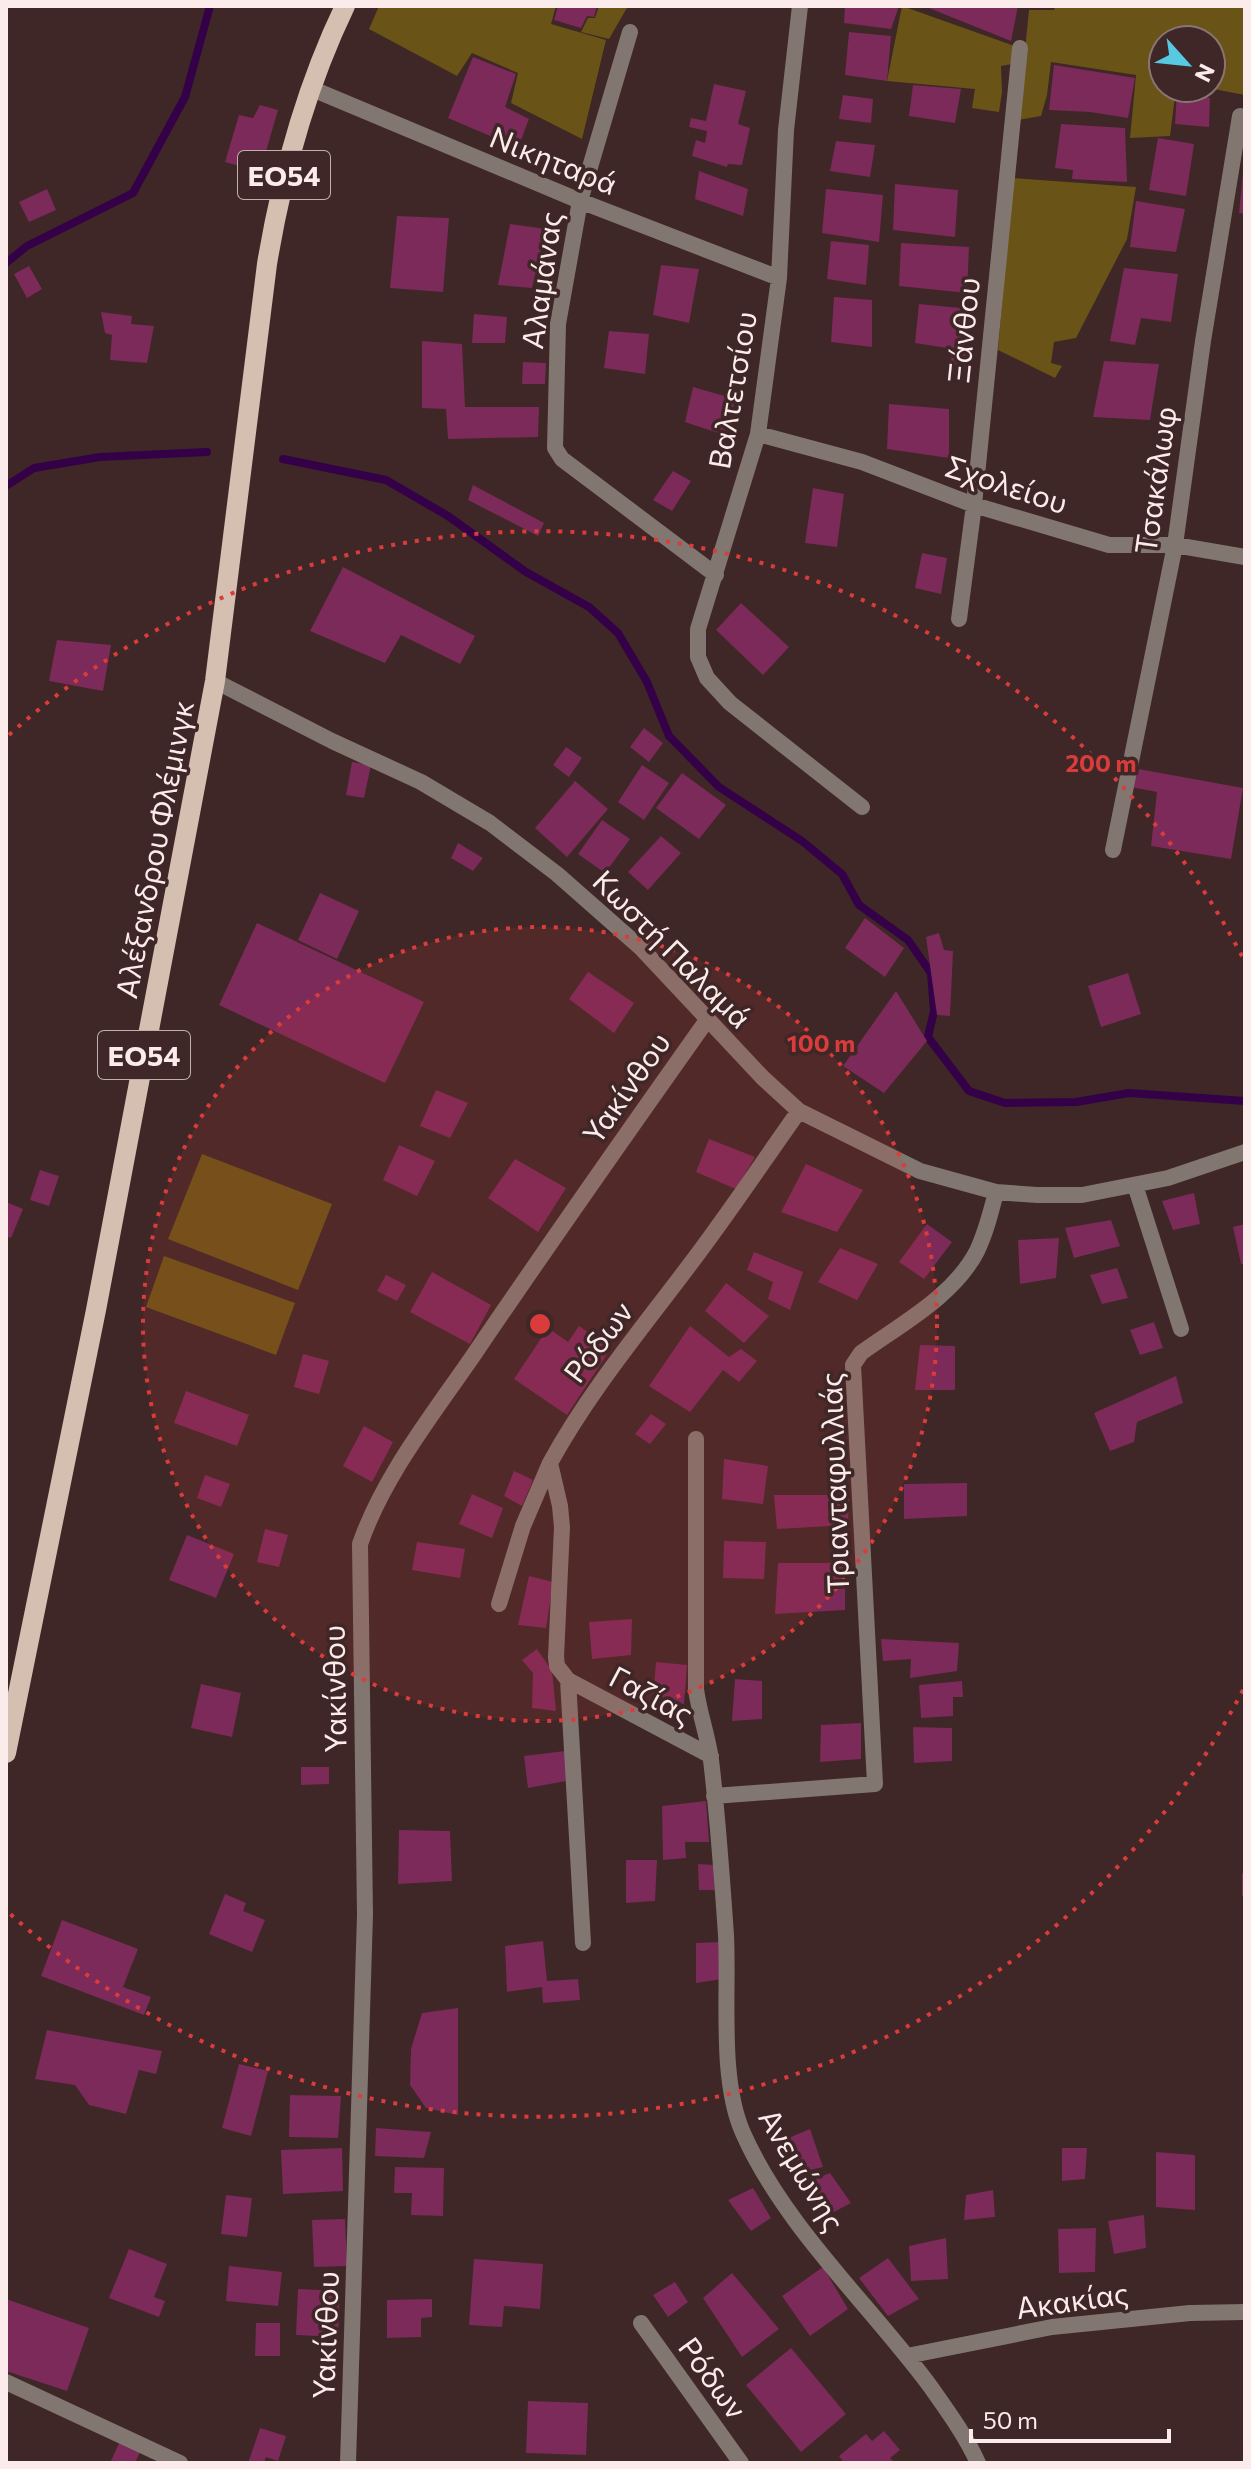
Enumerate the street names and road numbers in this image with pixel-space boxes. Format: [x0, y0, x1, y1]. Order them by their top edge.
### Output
street label: Νικηταρά [485, 117, 623, 201]
road number: ΕΟ54 [238, 151, 330, 199]
street label: Αλαμάνας [512, 209, 568, 351]
street label: Ξάνθου [938, 275, 986, 385]
street label: Βαλτετσίου [699, 308, 763, 472]
street label: Τσακάλωφ [1125, 404, 1183, 556]
street label: Σχολείου [941, 446, 1073, 520]
street label: Αλέξανδρου Φλέμινγκ [106, 697, 200, 1001]
street label: Κωστή Παλαμά [586, 861, 760, 1035]
street label: Υακίνθου [573, 1024, 677, 1150]
road number: ΕΟ54 [98, 1031, 190, 1079]
street label: Ρόδων [555, 1293, 639, 1389]
street label: Τριανταφυλλιάς [811, 1372, 855, 1594]
street label: Υακίνθου [313, 1625, 353, 1753]
street label: Γαζίας [604, 1657, 700, 1731]
street label: Ανεμώνης [752, 2101, 854, 2237]
street label: Υακίνθου [303, 2271, 345, 2399]
street label: Ακακίας [1013, 2273, 1131, 2325]
street label: Ρόδων [672, 2329, 756, 2425]

